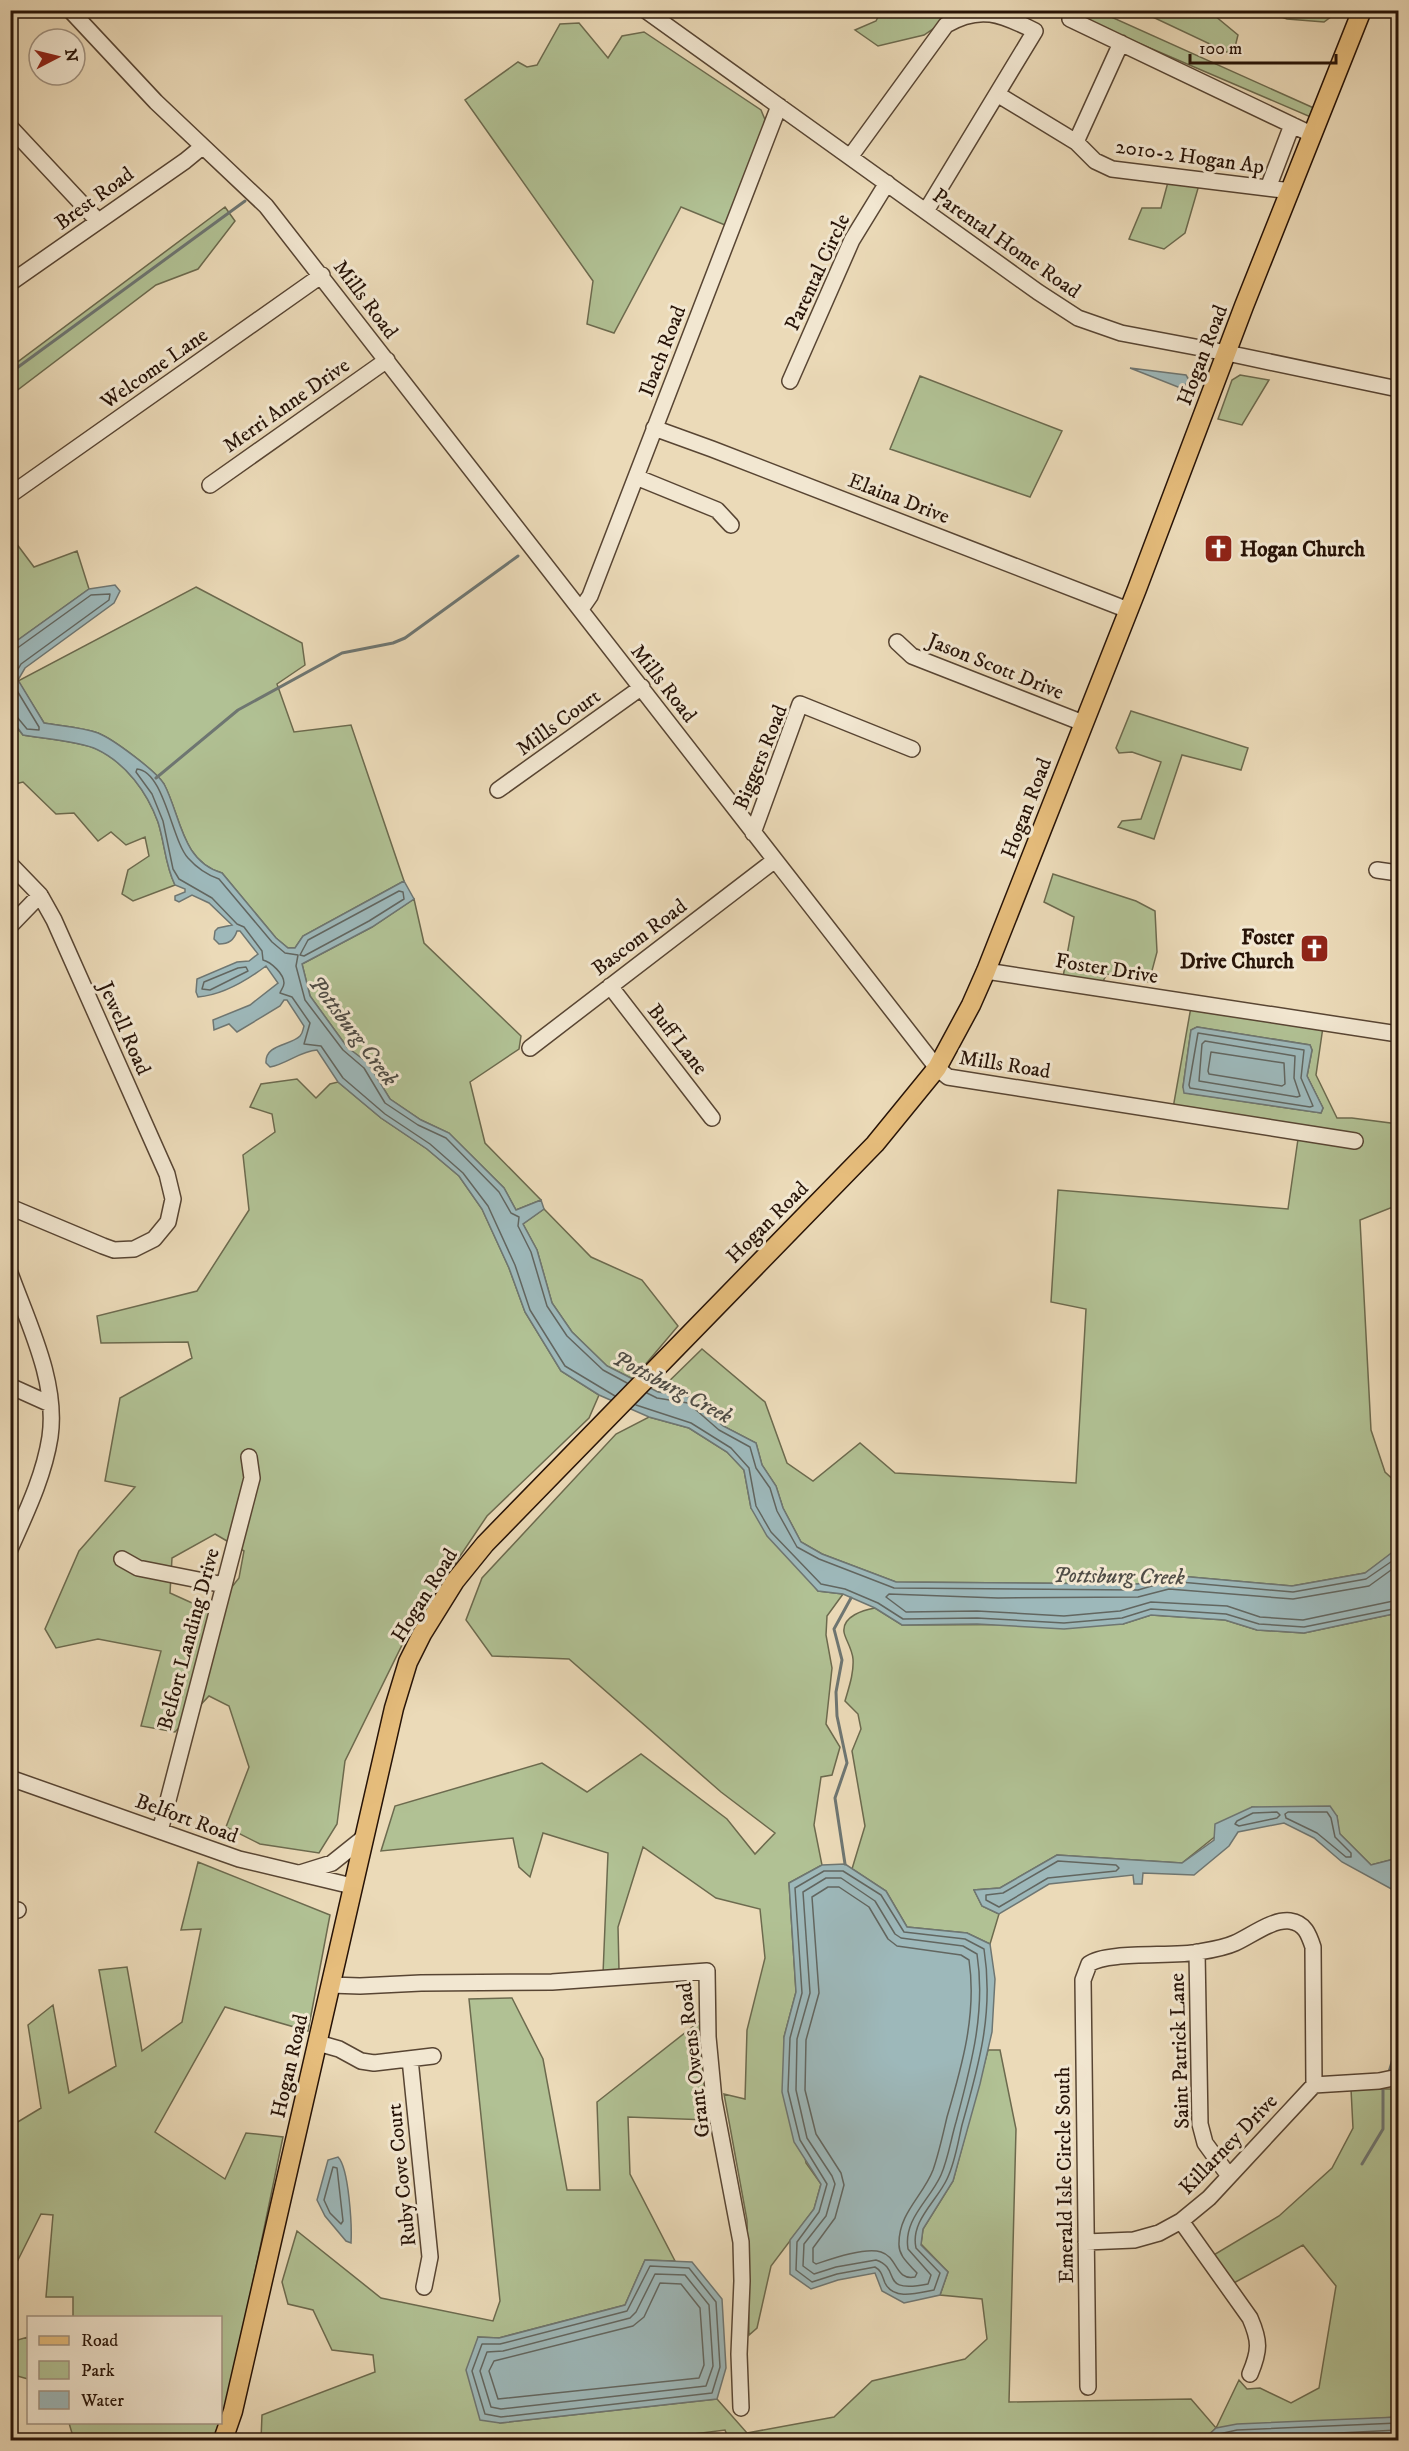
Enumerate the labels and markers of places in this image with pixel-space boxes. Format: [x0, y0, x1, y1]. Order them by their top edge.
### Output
church icon: Hogan Church [1203, 533, 1235, 565]
place label: Hogan Church [1240, 537, 1366, 563]
place label: Foster Drive Church [1180, 925, 1295, 975]
church icon: Foster Drive Church [1299, 933, 1331, 965]

